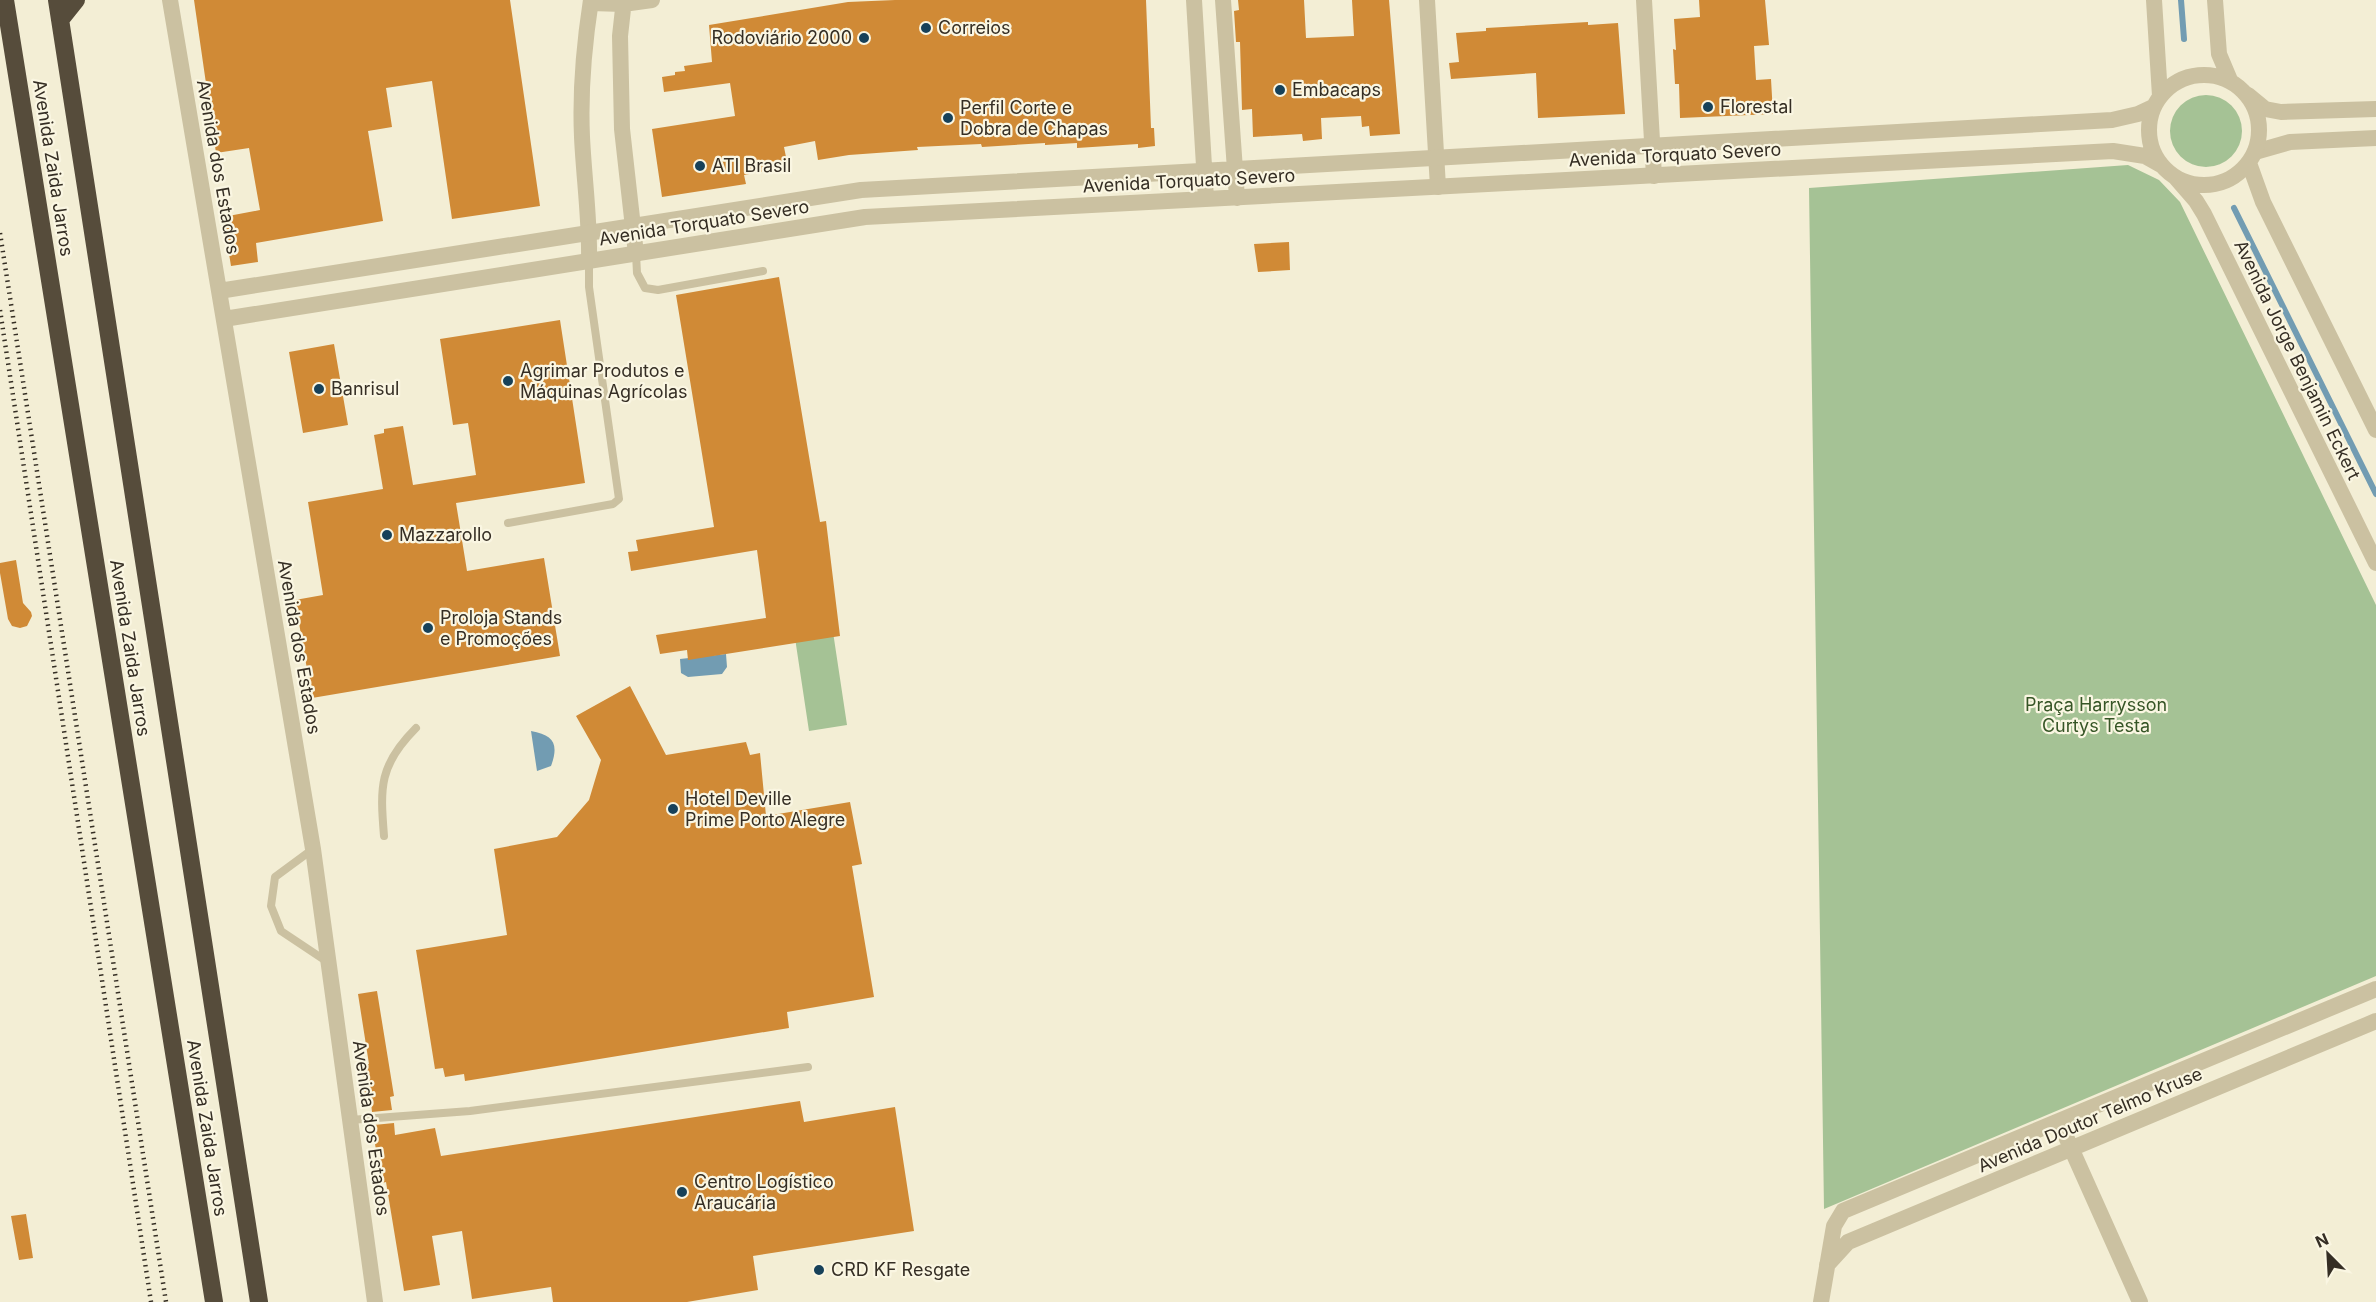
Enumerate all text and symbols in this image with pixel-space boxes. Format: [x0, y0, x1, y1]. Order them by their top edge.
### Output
place label: Correios [938, 17, 1011, 38]
marker: Correios [919, 21, 933, 35]
place label: Rodoviário 2000 [712, 27, 852, 48]
marker: Rodoviário 2000 [857, 31, 871, 45]
street label: Avenida Zaida Jarros [29, 78, 78, 258]
street label: Avenida dos Estados [193, 78, 244, 256]
place label: Embacaps [1292, 79, 1381, 100]
marker: Embacaps [1273, 83, 1287, 97]
place label: Florestal [1720, 96, 1793, 117]
place label: Perfil Corte e Dobra de Chapas [960, 97, 1108, 139]
marker: Florestal [1701, 100, 1715, 114]
marker: Perfil Corte e Dobra de Chapas [941, 111, 955, 125]
street label: Avenida Torquato Severo [1568, 138, 1782, 171]
place label: ATI Brasil [712, 155, 791, 176]
marker: ATI Brasil [693, 159, 707, 173]
street label: Avenida Torquato Severo [1082, 164, 1296, 197]
street label: Avenida Torquato Severo [597, 195, 811, 250]
street label: Avenida Jorge Benjamin Eckert [2230, 237, 2365, 483]
place label: Agrimar Produtos e Máquinas Agrícolas [520, 360, 688, 402]
marker: Agrimar Produtos e Máquinas Agrícolas [501, 374, 515, 388]
place label: Banrisul [331, 378, 399, 399]
marker: Banrisul [312, 382, 326, 396]
place label: Mazzarollo [399, 524, 492, 545]
marker: Mazzarollo [380, 528, 394, 542]
street label: Avenida Zaida Jarros [106, 558, 155, 738]
street label: Avenida dos Estados [274, 558, 325, 736]
place label: Proloja Stands e Promoções [440, 607, 562, 649]
marker: Proloja Stands e Promoções [421, 621, 435, 635]
park label: Praça Harrysson Curtys Testa [2025, 694, 2167, 736]
place label: Hotel Deville Prime Porto Alegre [685, 788, 845, 830]
marker: Hotel Deville Prime Porto Alegre [666, 802, 680, 816]
street label: Avenida Zaida Jarros [183, 1038, 232, 1218]
street label: Avenida dos Estados [349, 1039, 394, 1217]
street label: Avenida Doutor Telmo Kruse [1974, 1063, 2205, 1176]
place label: Centro Logístico Araucária [694, 1171, 834, 1213]
marker: Centro Logístico Araucária [675, 1185, 689, 1199]
north arrow [2298, 1224, 2358, 1284]
text: N [2312, 1229, 2332, 1252]
place label: CRD KF Resgate [831, 1259, 970, 1280]
marker: CRD KF Resgate [812, 1263, 826, 1277]

